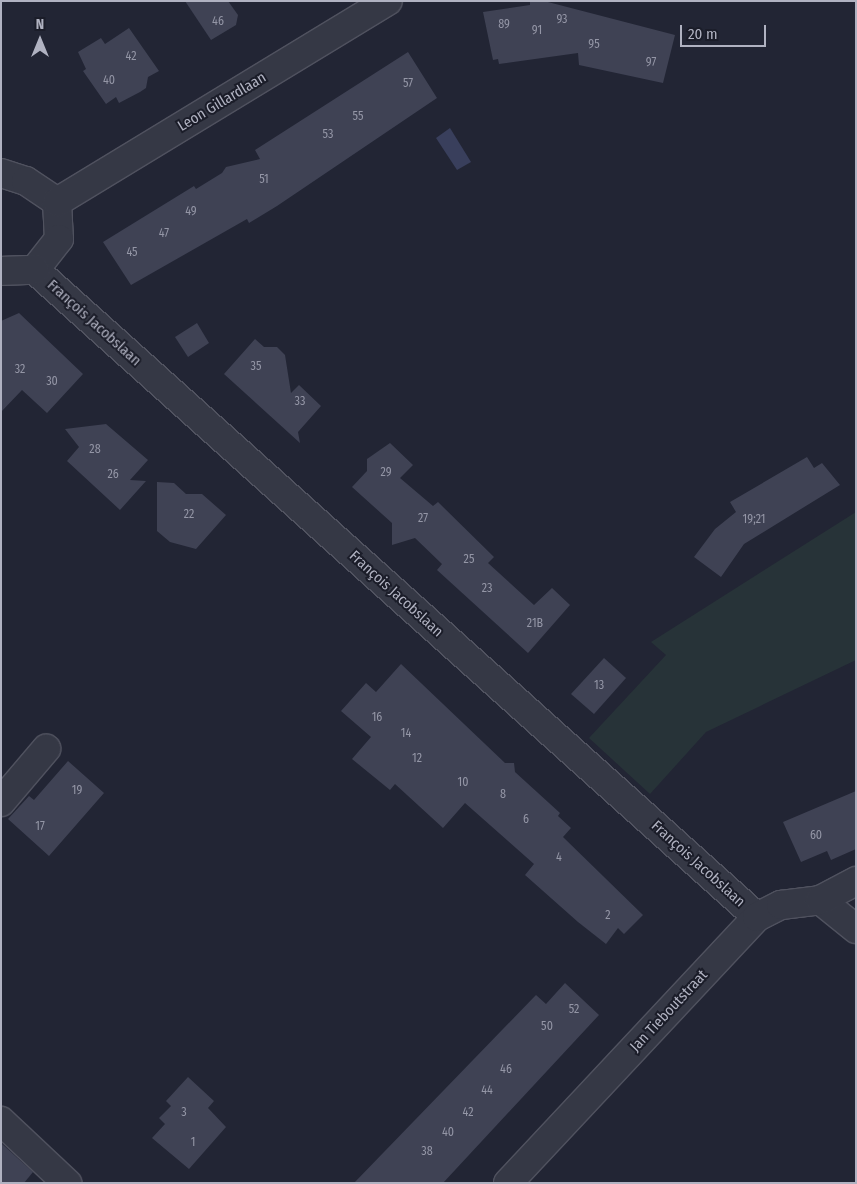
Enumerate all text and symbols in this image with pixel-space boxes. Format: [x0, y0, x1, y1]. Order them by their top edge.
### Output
house number: 93 [556, 13, 568, 27]
north arrow [15, 15, 65, 65]
house number: 46 [212, 15, 224, 29]
scale bar [682, 15, 768, 47]
text: N [36, 16, 44, 33]
house number: 89 [498, 18, 510, 32]
house number: 91 [532, 24, 542, 38]
text: 20 m [688, 25, 718, 43]
house number: 95 [588, 38, 600, 52]
house number: 42 [126, 50, 136, 64]
house number: 97 [646, 56, 656, 70]
street label: Leon Gillardlaan [175, 69, 269, 135]
house number: 40 [103, 74, 115, 88]
house number: 57 [403, 77, 413, 91]
house number: 55 [353, 110, 363, 124]
house number: 53 [323, 128, 333, 142]
house number: 51 [259, 173, 269, 187]
house number: 49 [185, 205, 197, 219]
house number: 47 [159, 227, 169, 241]
house number: 45 [126, 246, 138, 260]
street label: François Jacobslaan [43, 276, 145, 370]
house number: 35 [251, 360, 261, 374]
house number: 32 [15, 363, 25, 377]
house number: 30 [46, 375, 58, 389]
house number: 33 [295, 395, 305, 409]
house number: 28 [89, 443, 101, 457]
house number: 29 [380, 466, 392, 480]
house number: 26 [107, 468, 119, 482]
house number: 22 [184, 508, 194, 522]
house number: 27 [418, 512, 428, 526]
house number: 19;21 [743, 513, 765, 527]
street label: François Jacobslaan [345, 547, 447, 641]
house number: 25 [464, 553, 474, 567]
house number: 23 [482, 582, 492, 596]
house number: 21B [527, 617, 543, 631]
house number: 13 [594, 679, 604, 693]
house number: 16 [372, 711, 382, 725]
house number: 14 [401, 727, 411, 741]
house number: 12 [412, 752, 422, 766]
house number: 10 [458, 776, 468, 790]
house number: 19 [72, 784, 82, 798]
house number: 8 [500, 788, 506, 802]
house number: 6 [523, 813, 529, 827]
street label: François Jacobslaan [647, 817, 749, 911]
house number: 17 [35, 820, 45, 834]
house number: 60 [810, 829, 822, 843]
house number: 4 [556, 851, 562, 865]
house number: 2 [605, 909, 611, 923]
street label: Jan Tieboutstraat [627, 966, 711, 1056]
house number: 52 [569, 1003, 579, 1017]
house number: 50 [541, 1020, 553, 1034]
house number: 46 [500, 1063, 512, 1077]
house number: 44 [481, 1084, 493, 1098]
house number: 3 [181, 1106, 187, 1120]
house number: 42 [463, 1106, 473, 1120]
house number: 40 [442, 1126, 454, 1140]
house number: 1 [191, 1136, 195, 1150]
house number: 38 [421, 1145, 433, 1159]

